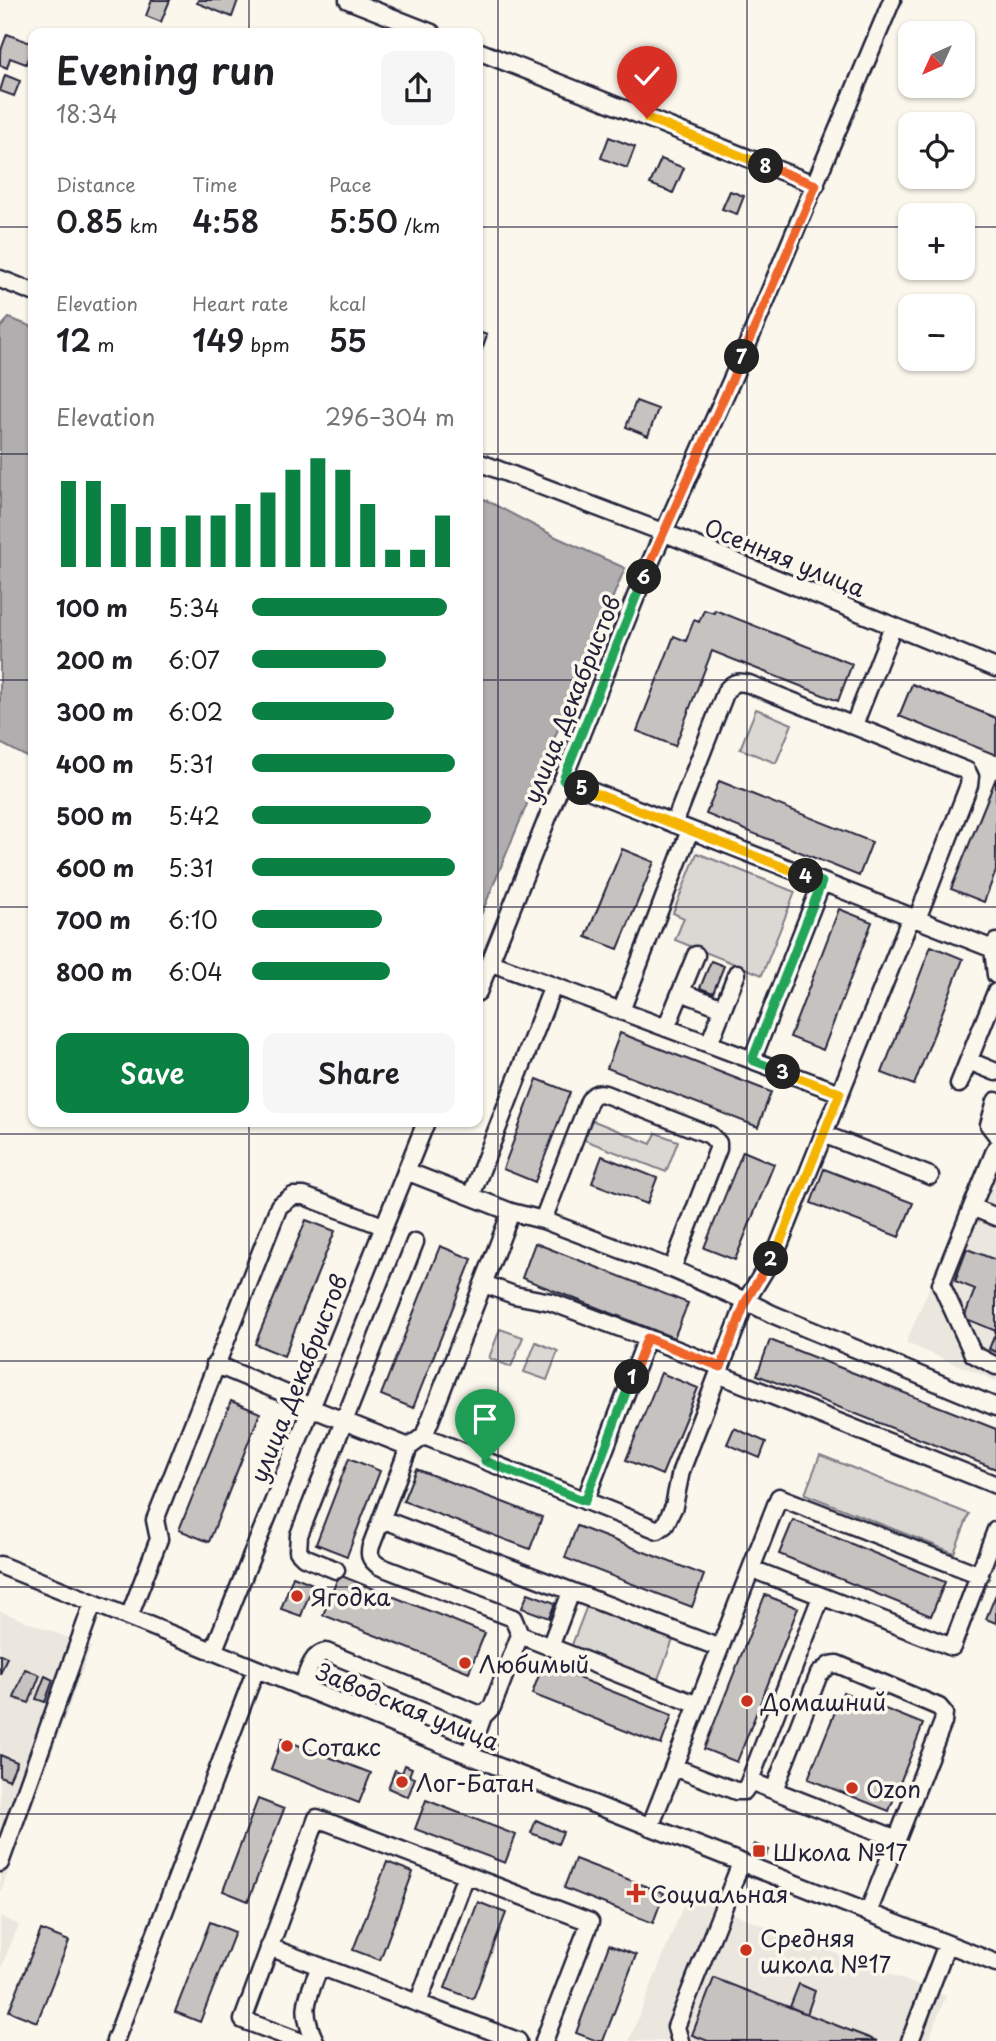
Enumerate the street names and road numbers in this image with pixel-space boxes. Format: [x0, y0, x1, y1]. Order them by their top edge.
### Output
street label: Осенняя улица [699, 509, 871, 605]
street label: улица Декабристов [513, 590, 629, 808]
street label: улица Декабристов [240, 1269, 356, 1487]
street label: Заводская улица [311, 1653, 505, 1759]

